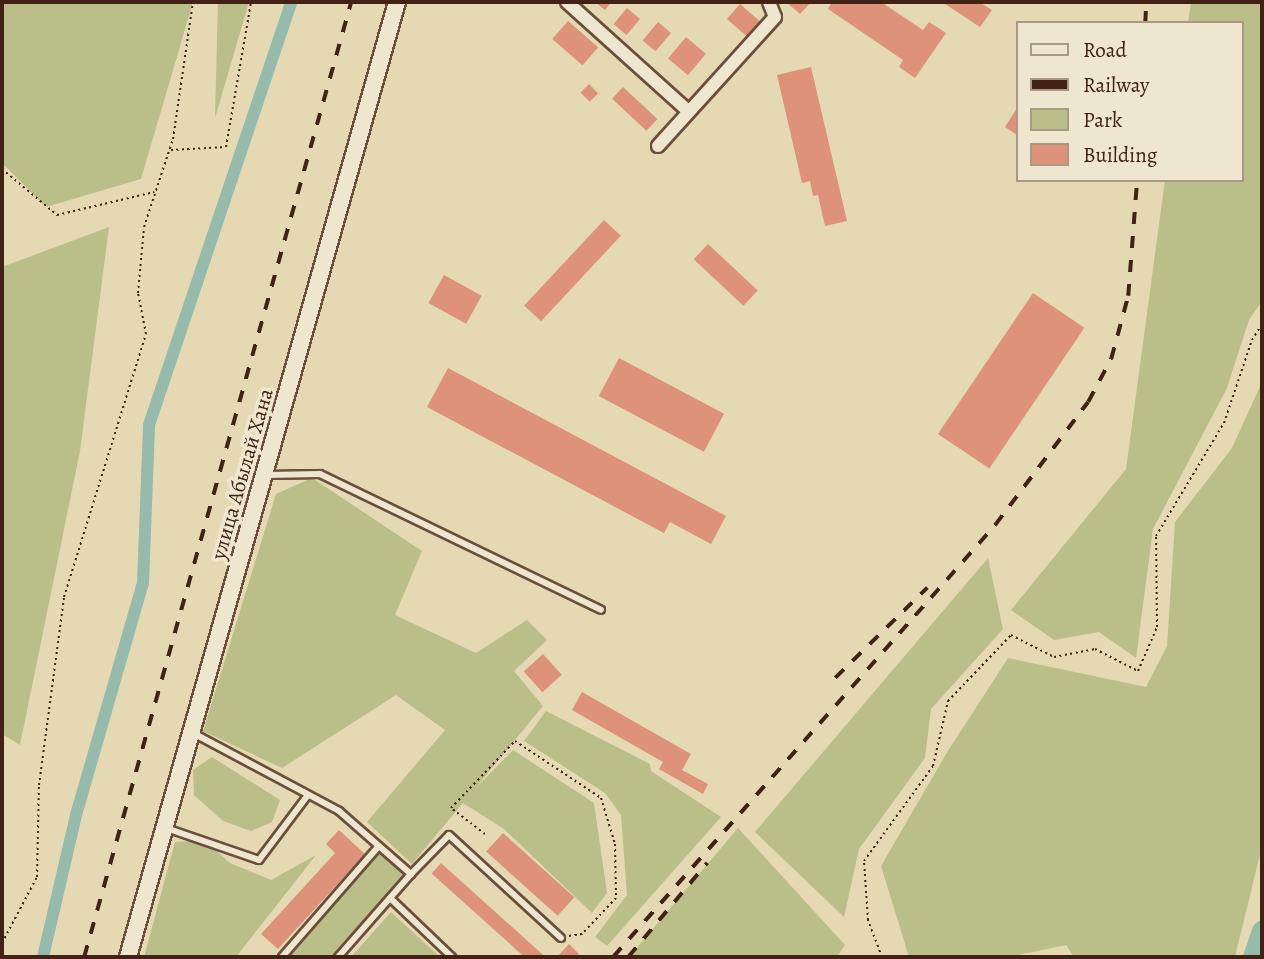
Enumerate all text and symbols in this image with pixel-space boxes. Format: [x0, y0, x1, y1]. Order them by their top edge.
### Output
legend [1016, 21, 1243, 182]
text: Road [1083, 36, 1127, 64]
text: Railway [1083, 71, 1149, 99]
text: Park [1083, 106, 1122, 134]
text: Building [1083, 141, 1157, 169]
street label: улица Абылай Хана [206, 386, 278, 562]

